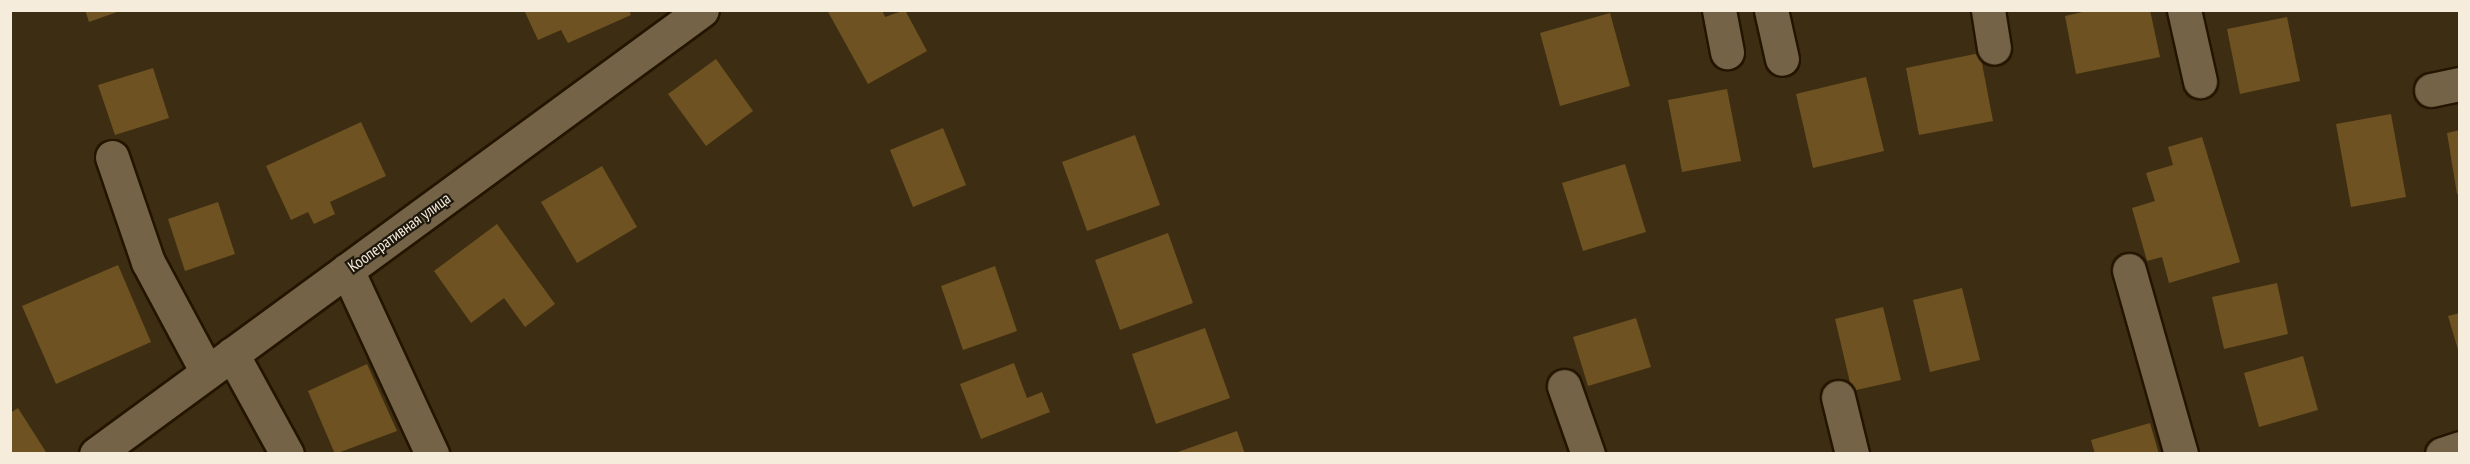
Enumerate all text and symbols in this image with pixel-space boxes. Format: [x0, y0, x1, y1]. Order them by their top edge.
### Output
street label: Кооперативная улица [344, 188, 454, 276]

